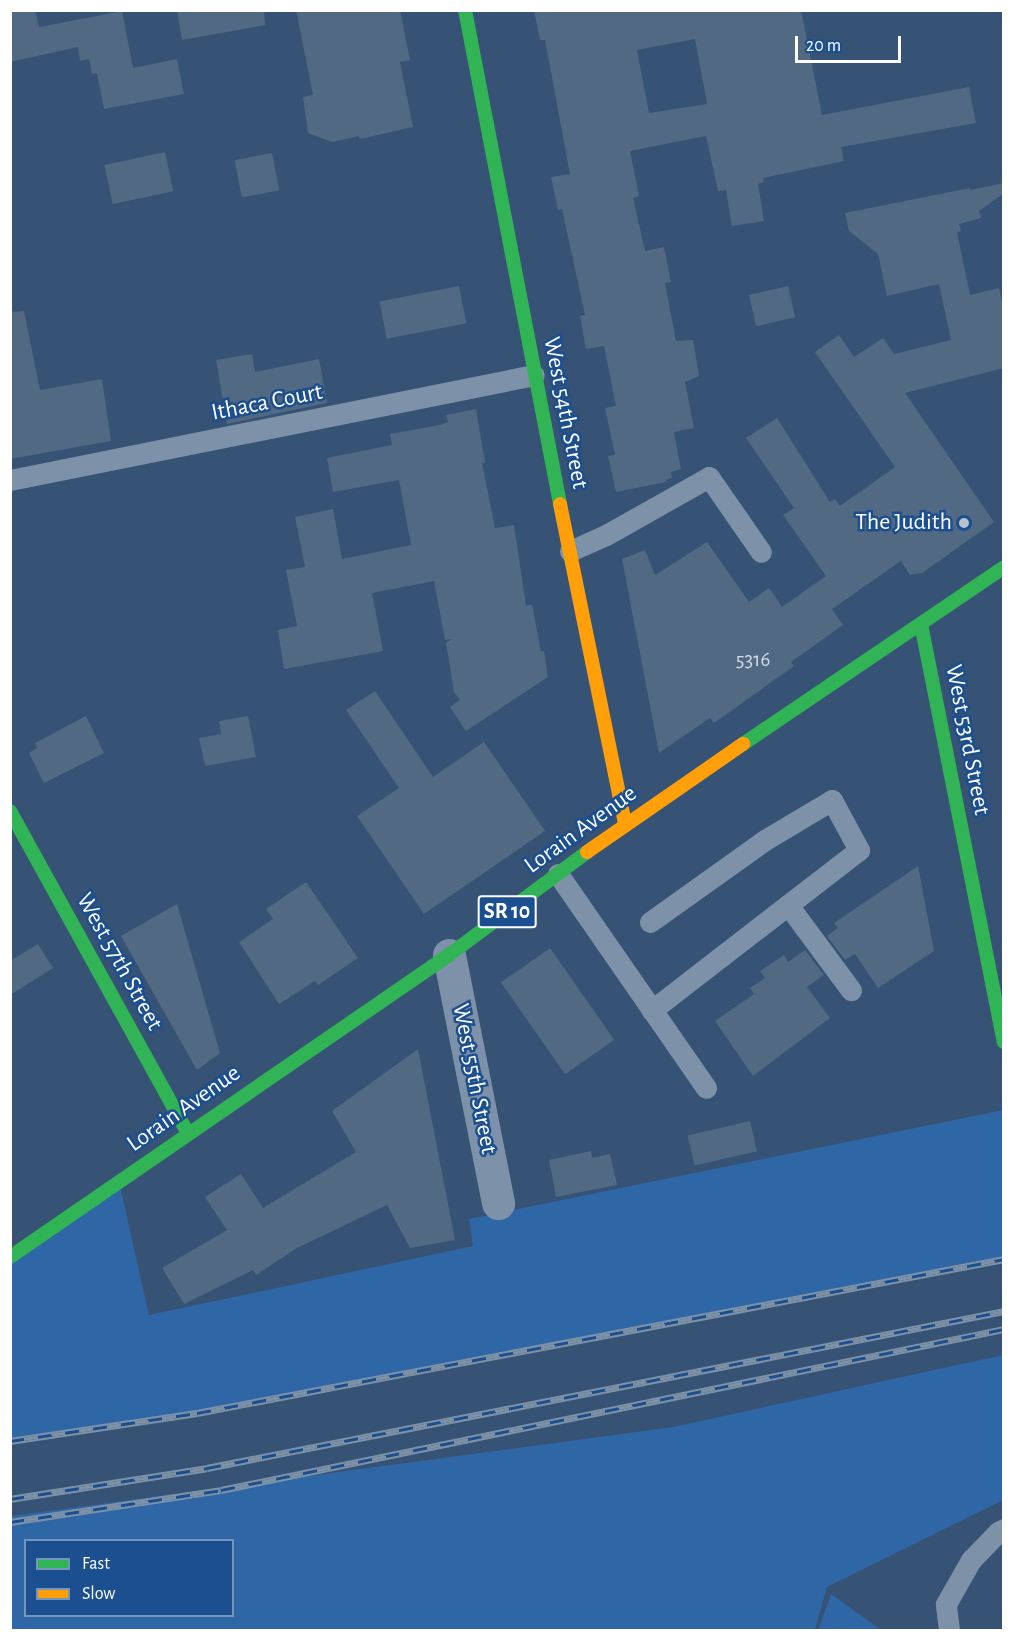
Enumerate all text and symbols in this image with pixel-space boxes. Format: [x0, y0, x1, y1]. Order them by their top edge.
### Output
scale bar [798, 24, 904, 62]
text: 20 m [806, 37, 841, 55]
street label: West 54th Street [536, 335, 594, 491]
street label: Ithaca Court [209, 378, 325, 428]
place label: The Judith [855, 509, 952, 537]
marker: The Judith [957, 516, 971, 530]
house number: 5316 [736, 647, 770, 673]
street label: West 53rd Street [938, 662, 996, 818]
street label: Lorain Avenue [519, 780, 643, 880]
street label: West 57th Street [69, 888, 169, 1036]
road number: SR 10 [477, 893, 537, 931]
street label: West 55th Street [445, 1001, 503, 1157]
street label: Lorain Avenue [122, 1059, 246, 1159]
legend [24, 1539, 234, 1617]
text: Fast [82, 1555, 110, 1573]
text: Slow [82, 1585, 115, 1603]

